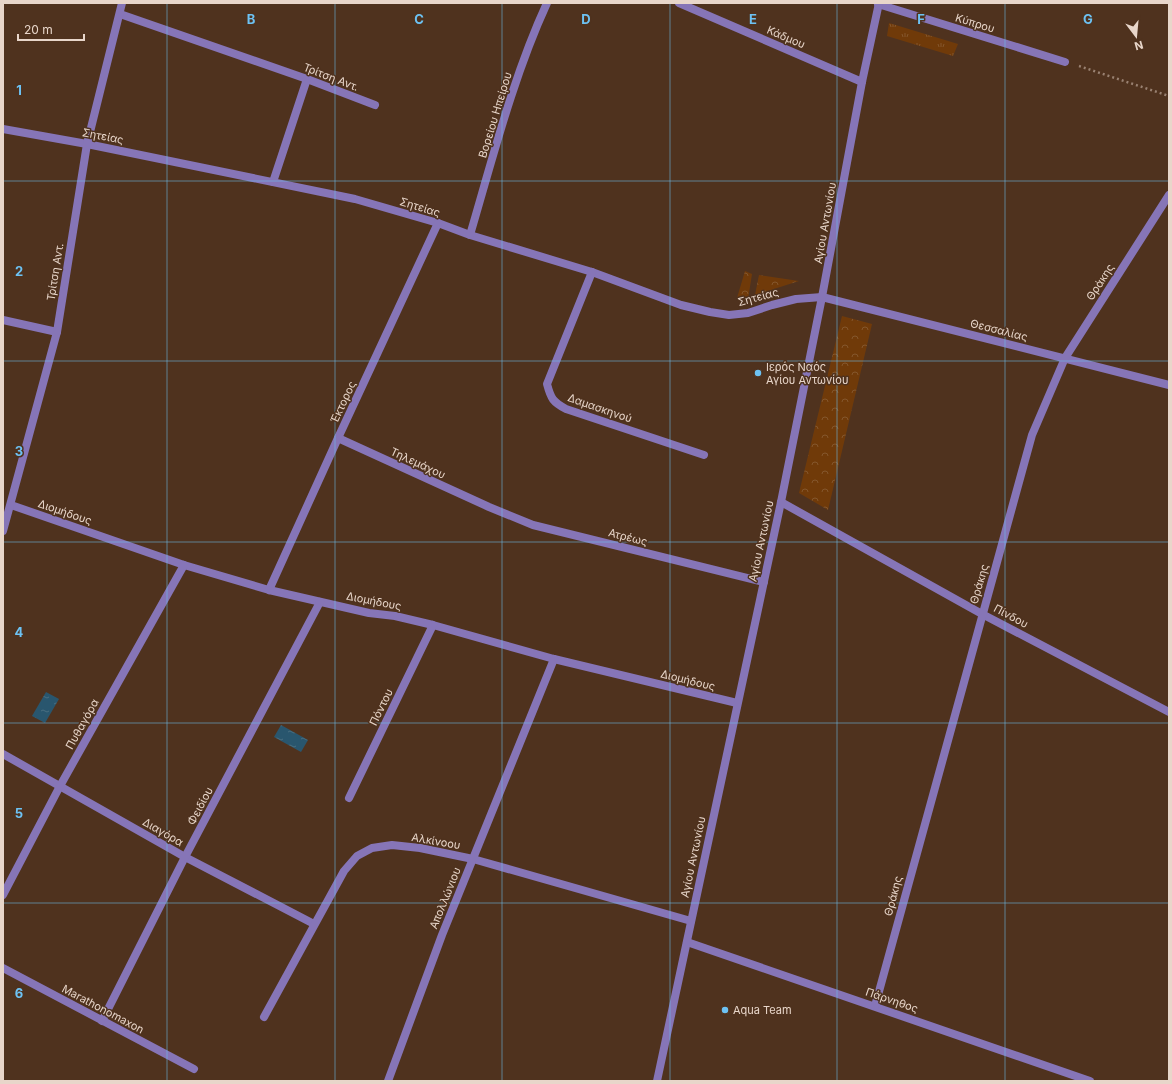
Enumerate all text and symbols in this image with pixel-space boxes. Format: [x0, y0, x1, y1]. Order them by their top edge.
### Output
street label: Κύπρου [954, 10, 996, 36]
text: B [247, 11, 256, 27]
text: C [414, 11, 424, 27]
text: D [581, 11, 591, 27]
text: E [749, 11, 757, 27]
text: F [917, 11, 925, 27]
text: G [1083, 11, 1093, 27]
scale bar [18, 16, 84, 42]
north arrow [1116, 16, 1156, 56]
text: 20 m [24, 22, 53, 37]
street label: Κάδμου [765, 23, 807, 51]
text: N [1133, 38, 1145, 53]
street label: Τρίτση Αντ. [301, 60, 361, 94]
street label: Βορείου Ηπείρου [475, 70, 515, 160]
text: 1 [16, 82, 22, 98]
street label: Σητείας [81, 125, 125, 147]
street label: Αγίου Αντωνίου [811, 181, 839, 265]
street label: Σητείας [398, 194, 442, 220]
street label: Τρίτση Αντ. [44, 242, 66, 302]
street label: Θράκης [1083, 261, 1117, 303]
text: 2 [15, 263, 23, 279]
street label: Σητείας [736, 285, 780, 309]
street label: Θεσσαλίας [969, 316, 1029, 344]
place label: Ιερός Ναός Αγίου Αντωνίου [766, 360, 848, 387]
marker: Ιερός Ναός Αγίου Αντωνίου [753, 368, 763, 378]
street label: Έκτορος [327, 379, 359, 425]
street label: Δαμασκηνού [566, 390, 634, 426]
text: 3 [15, 443, 23, 459]
street label: Τηλεμάχου [388, 444, 448, 482]
street label: Διομήδους [36, 496, 94, 528]
street label: Αγίου Αντωνίου [746, 499, 776, 583]
street label: Ατρέως [607, 525, 649, 549]
street label: Θράκης [967, 562, 991, 606]
street label: Διομήδους [345, 589, 403, 613]
street label: Πίνδου [991, 601, 1031, 631]
text: 4 [15, 624, 24, 640]
street label: Διομήδους [659, 666, 717, 694]
street label: Πόντου [366, 686, 396, 728]
street label: Πυθαγόρα [62, 696, 102, 752]
street label: Φειδίου [184, 785, 216, 827]
text: 5 [15, 805, 23, 821]
street label: Διαγόρα [140, 815, 186, 849]
street label: Αγίου Αντωνίου [678, 815, 708, 899]
street label: Αλκίνοου [410, 830, 462, 852]
street label: Απολλώνιου [426, 865, 464, 931]
street label: Θράκης [881, 874, 905, 918]
street label: Marathonomaxon [60, 981, 146, 1037]
street label: Πάρνηθος [864, 984, 920, 1016]
text: 6 [15, 985, 23, 1001]
place label: Aqua Team [733, 1003, 792, 1017]
marker: Aqua Team [720, 1005, 730, 1015]

